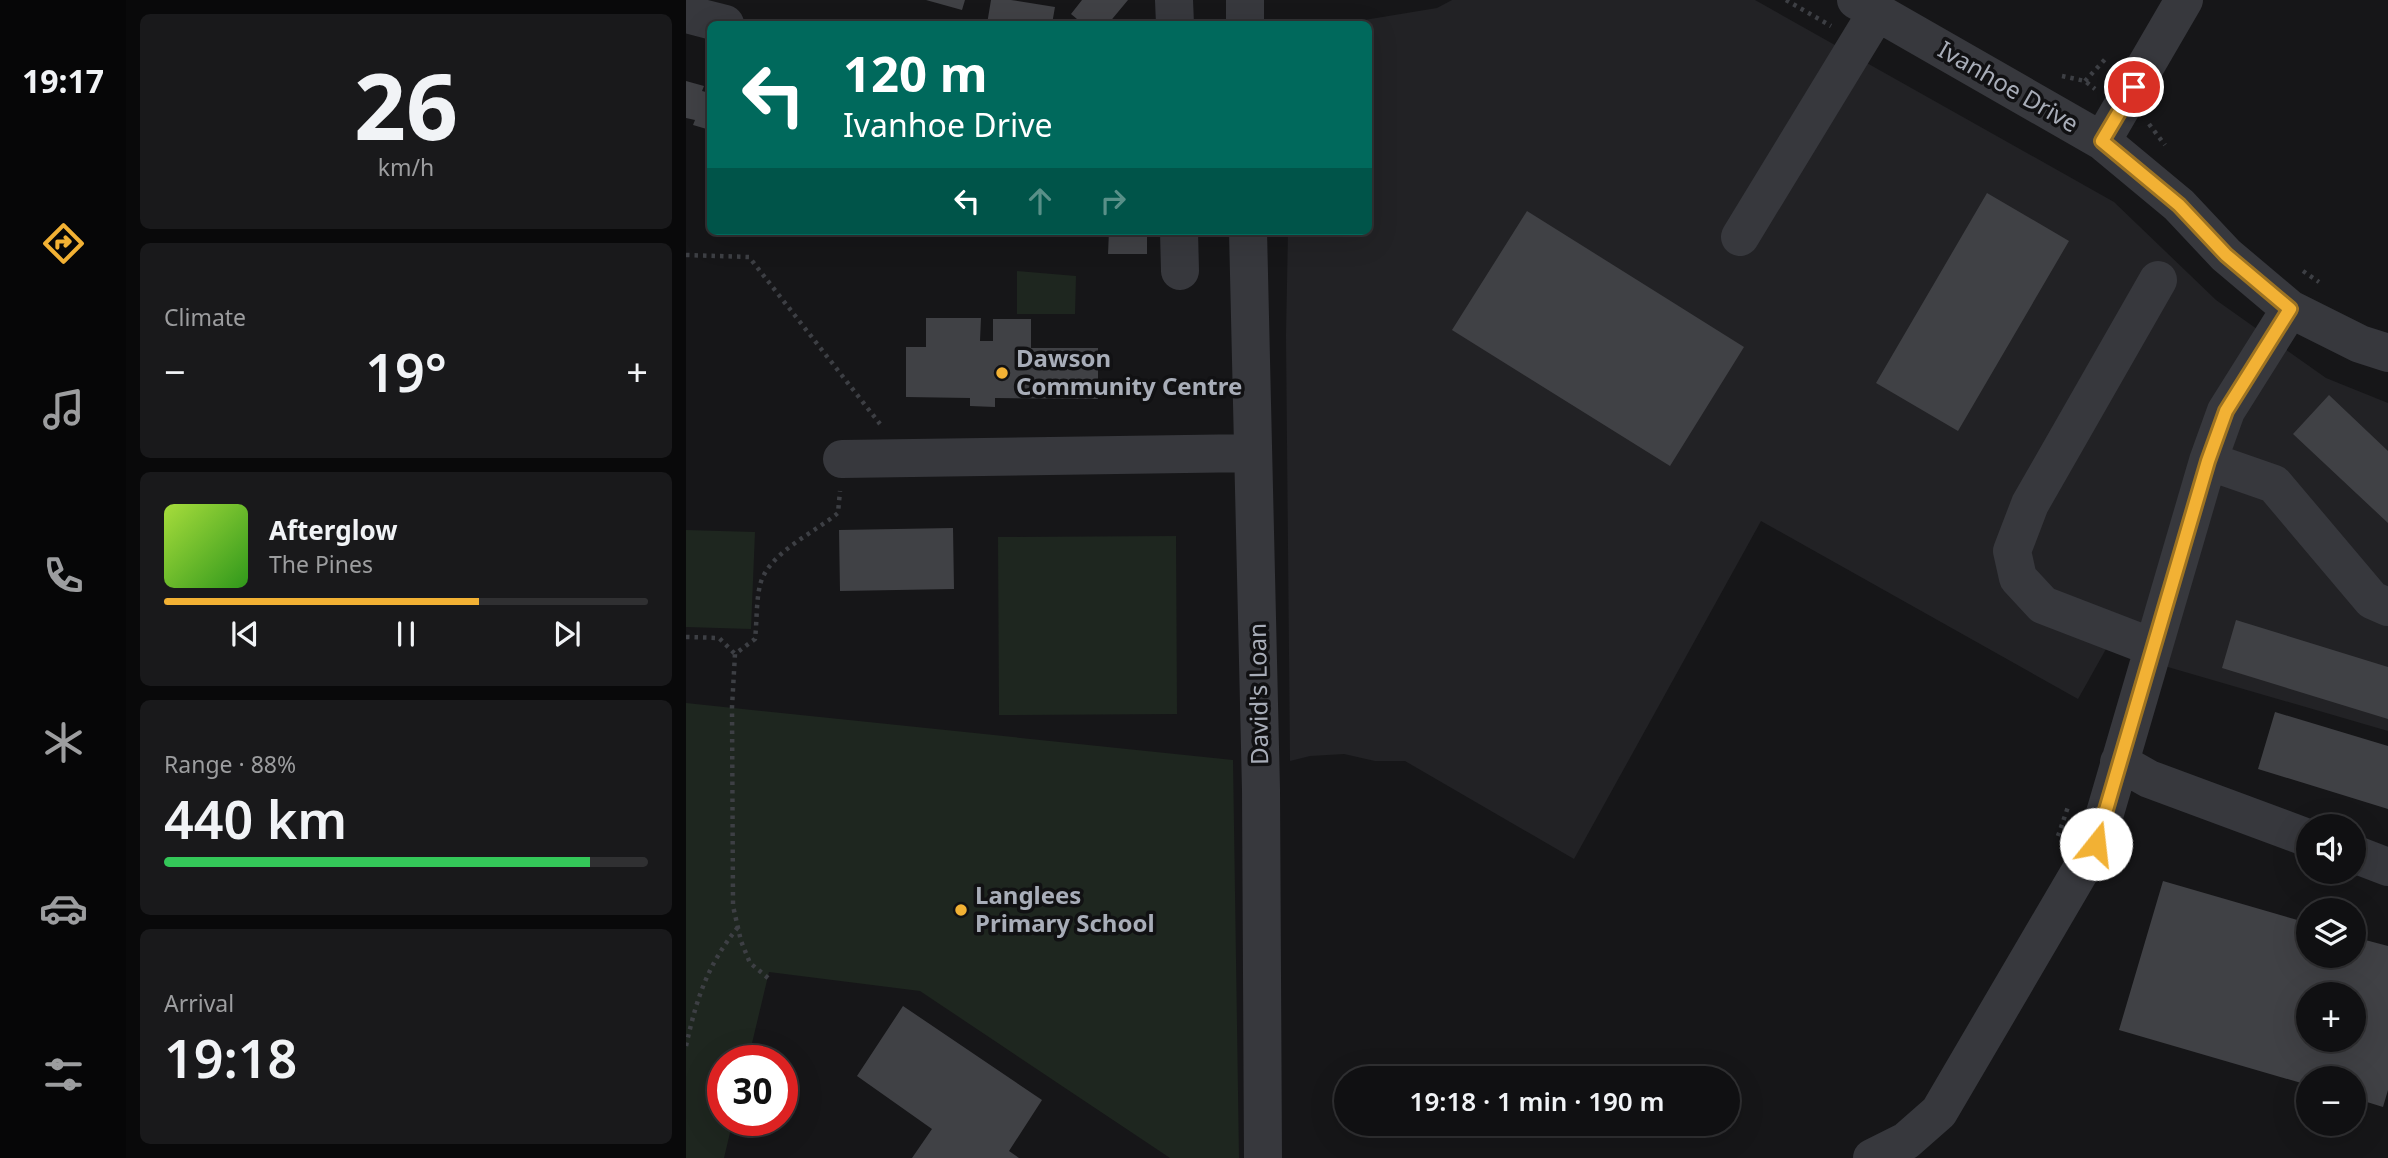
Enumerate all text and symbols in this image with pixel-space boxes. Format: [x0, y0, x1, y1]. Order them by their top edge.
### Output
street label: Ivanhoe Drive [1932, 32, 2085, 139]
text: 120 m [843, 40, 988, 106]
text: 26 [354, 43, 458, 167]
icon: left [728, 49, 819, 140]
pin [2104, 57, 2164, 117]
text: 19:17 [22, 59, 104, 102]
icon: arrive [2115, 68, 2153, 106]
text: Ivanhoe Drive [843, 103, 1052, 146]
text: km/h [378, 151, 434, 183]
icon: left [948, 182, 986, 220]
icon: ahead [1021, 182, 1059, 220]
icon: right [1094, 182, 1132, 220]
icon: directions [39, 219, 88, 268]
text: Climate [164, 301, 246, 333]
text: 19° [365, 336, 447, 407]
place label: Dawson Community Centre [1016, 341, 1242, 402]
text: − [164, 345, 186, 397]
text: + [626, 345, 648, 397]
marker: Dawson Community Centre [994, 365, 1010, 381]
icon: music [39, 385, 88, 434]
text: Afterglow [269, 512, 397, 548]
text: The Pines [269, 548, 373, 580]
icon: phone [39, 551, 88, 600]
icon: previous [226, 615, 264, 653]
icon: pause [387, 615, 425, 653]
icon: next [548, 615, 586, 653]
street label: David's Loan [1240, 623, 1275, 765]
icon: climate [39, 718, 88, 767]
text: Range · 88% [164, 748, 296, 780]
text: 440 km [164, 783, 347, 854]
position arrow [2059, 807, 2133, 881]
map controls [2296, 814, 2366, 1136]
button: sound [2296, 814, 2366, 884]
place label: Langlees Primary School [975, 878, 1155, 939]
icon: car [39, 884, 88, 933]
button: layers [2296, 898, 2366, 968]
marker: Langlees Primary School [953, 902, 969, 918]
button: + [2296, 982, 2366, 1052]
text: Arrival [164, 987, 234, 1019]
text: 19:18 [164, 1022, 297, 1093]
speed limit sign: 30 [707, 1045, 798, 1136]
icon: filters [39, 1050, 88, 1099]
button: − [2296, 1066, 2366, 1136]
text: 19:18 · 1 min · 190 m [1410, 1083, 1664, 1119]

